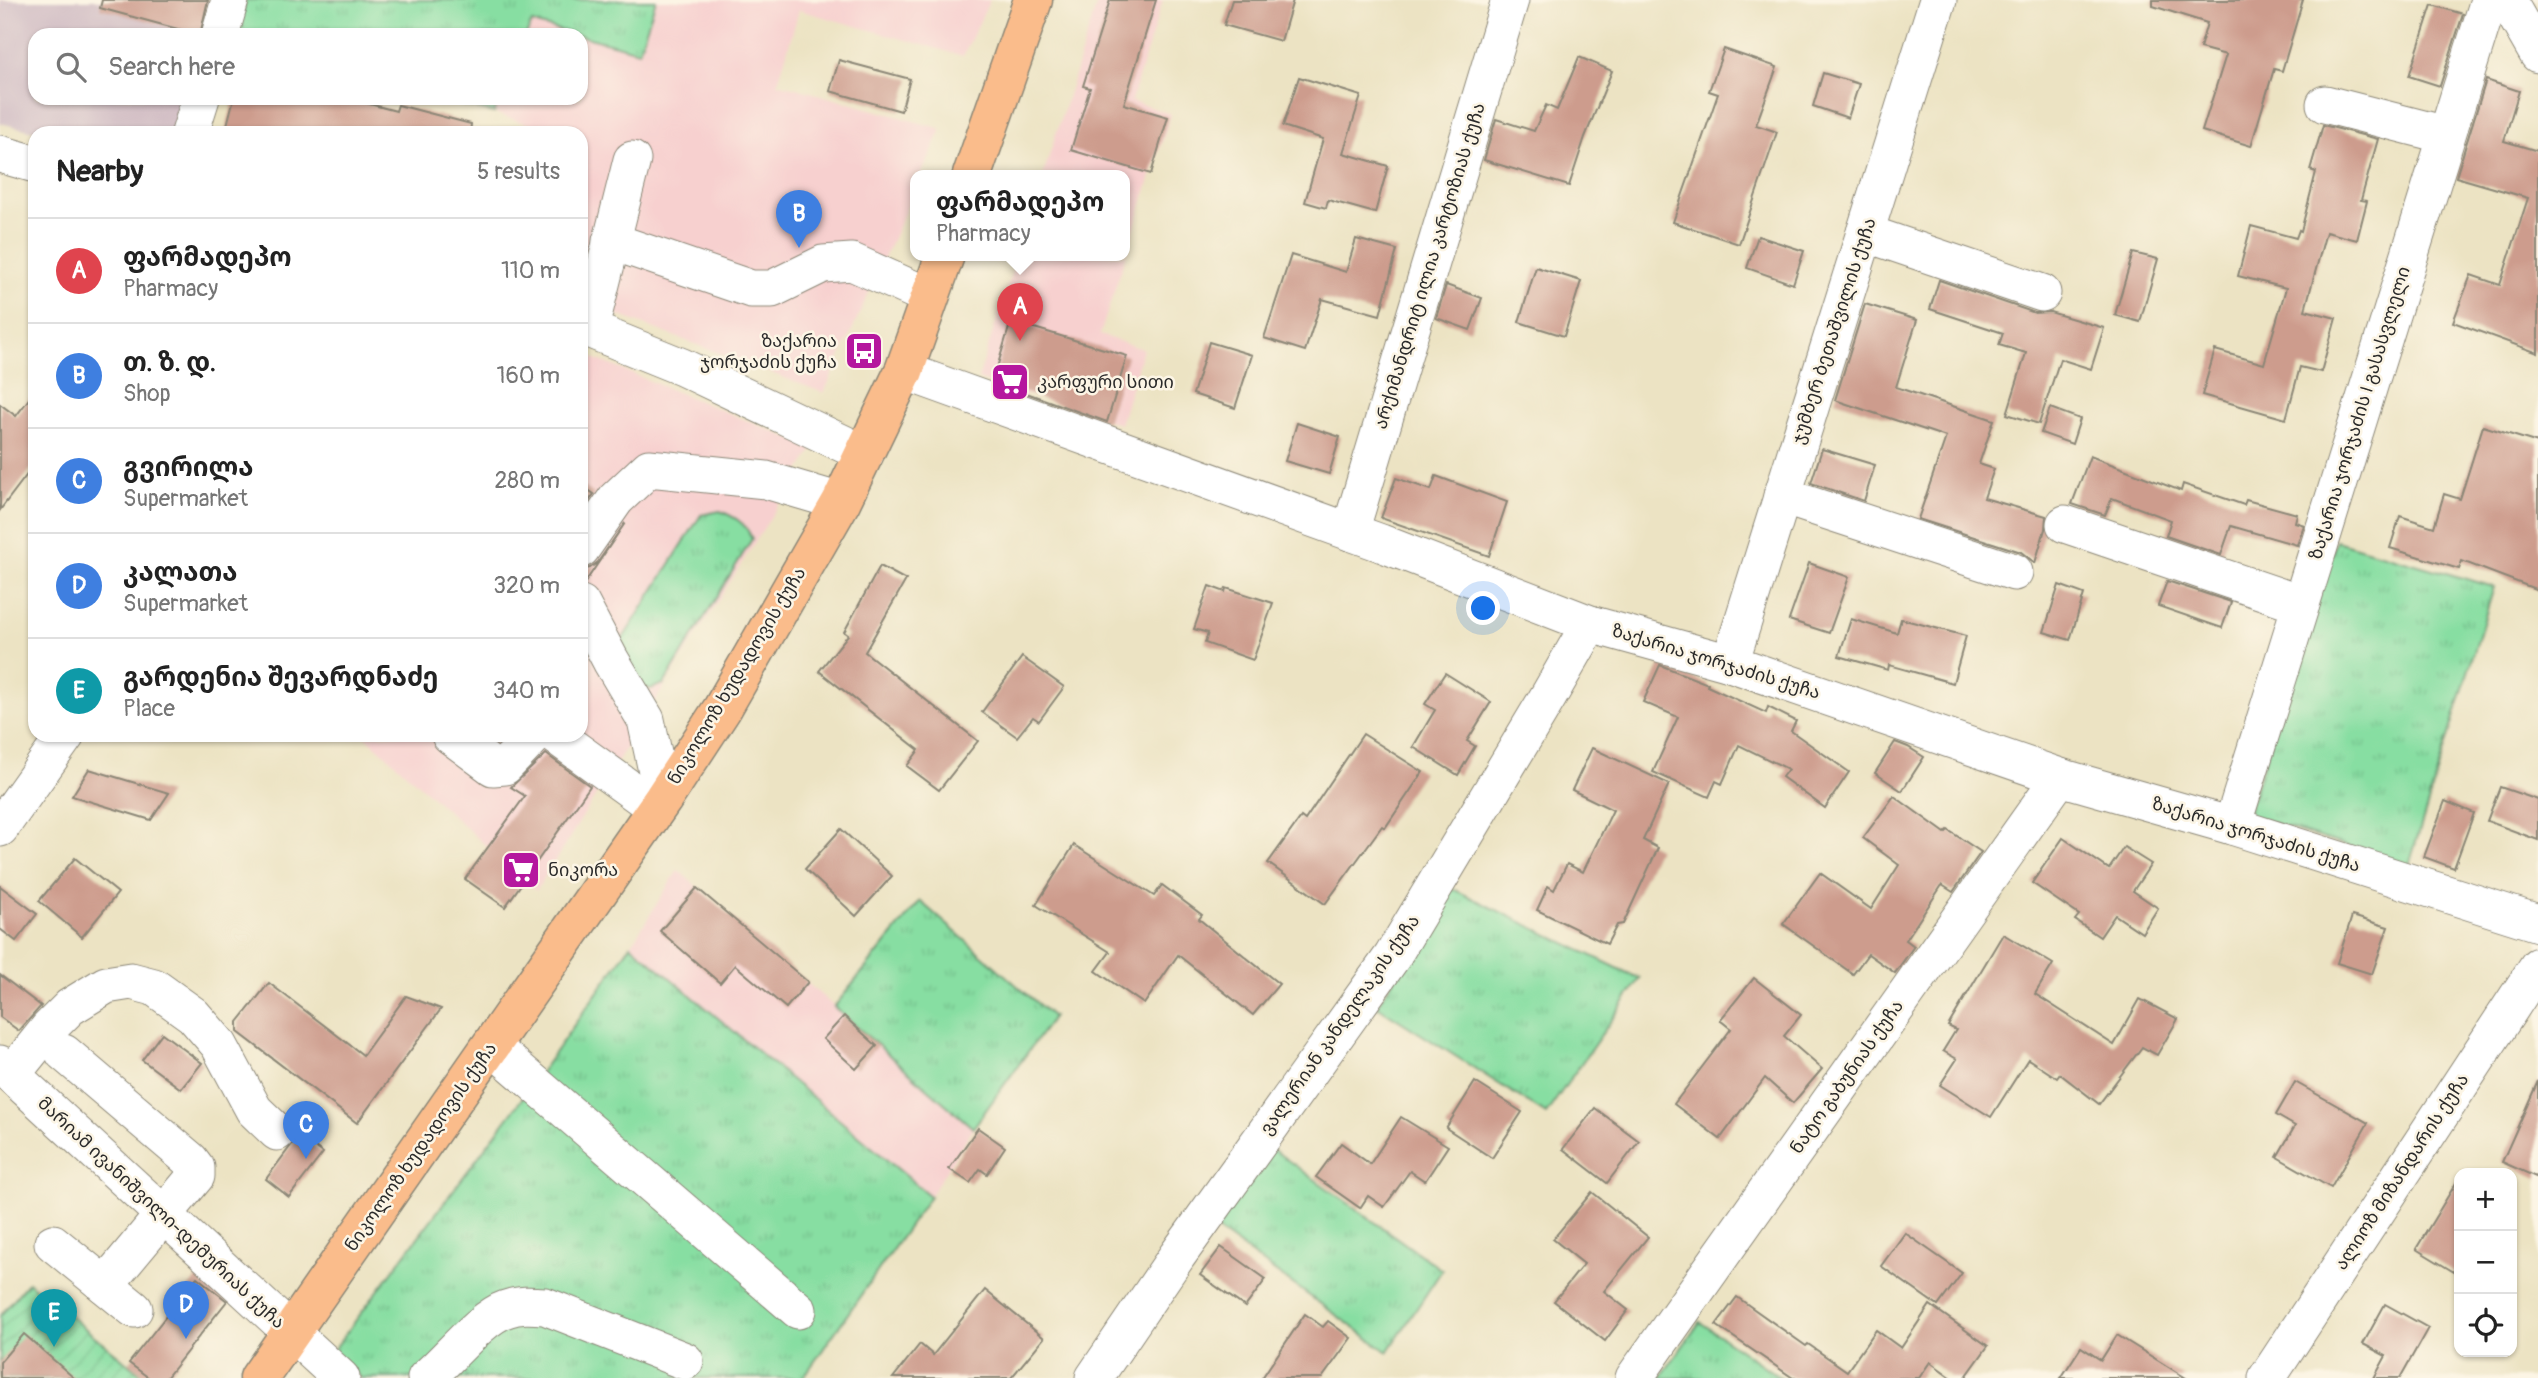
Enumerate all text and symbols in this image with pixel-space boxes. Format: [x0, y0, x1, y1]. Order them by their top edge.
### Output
search box [28, 28, 588, 105]
icon: search [52, 48, 90, 86]
text: Search here [108, 51, 235, 83]
street label: არქიმანდრიტ ილია კარტოზიას ქუჩა [1369, 100, 1491, 432]
text: Nearby [56, 153, 143, 190]
text: 5 results [477, 157, 560, 186]
popup [910, 170, 1130, 261]
text: ფარმადეპო [936, 187, 1104, 219]
pin: B [776, 190, 822, 248]
street label: ჯუმბერ ბეთაშვილის ქუჩა [1787, 215, 1881, 447]
text: Pharmacy [936, 219, 1031, 248]
text: ფარმადეპო [123, 242, 292, 274]
text: A [72, 256, 86, 285]
text: 110 m [501, 256, 560, 285]
street label: ზაქარია ჯორჯაძის I გასასვლელი [2304, 264, 2416, 562]
text: Pharmacy [123, 274, 218, 303]
pin: A [997, 283, 1043, 341]
place label: ზაქარია ჯორჯაძის ქუჩა [700, 330, 837, 374]
bus stop icon: ზაქარია ჯორჯაძის ქუჩა [843, 330, 885, 372]
text: თ. ზ. დ. [123, 347, 216, 379]
text: B [72, 361, 86, 390]
text: 160 m [496, 361, 560, 390]
supermarket icon: კარფური სითი [989, 361, 1031, 403]
place label: კარფური სითი [1037, 371, 1174, 394]
text: Shop [123, 379, 171, 408]
text: გვირილა [123, 452, 254, 484]
text: C [72, 466, 86, 495]
text: 280 m [494, 466, 560, 495]
text: Supermarket [123, 484, 248, 513]
text: კალათა [123, 557, 238, 589]
street label: ნიკოლოზ ხუდადოვის ქუჩა [663, 563, 811, 789]
text: D [72, 571, 86, 600]
text: 320 m [493, 571, 560, 600]
text: Supermarket [123, 589, 248, 618]
your location [1466, 591, 1500, 625]
street label: ზაქარია ჯორჯაძის ქუჩა [1609, 619, 1823, 705]
text: გარდენია შევარდნაძე [123, 662, 438, 694]
text: E [73, 676, 85, 705]
text: 340 m [493, 676, 560, 705]
text: Place [123, 694, 175, 723]
street label: ზაქარია ჯორჯაძის ქუჩა [2149, 792, 2363, 878]
supermarket icon: ნიკორა [500, 849, 542, 891]
place label: ნიკორა [548, 859, 618, 882]
street label: ვალერიან კანდელაკის ქუჩა [1255, 910, 1425, 1140]
street label: ნატო გაბუნიას ქუჩა [1785, 996, 1909, 1158]
street label: ნიკოლოზ ხუდადოვის ქუჩა [340, 1038, 502, 1256]
street label: ალიოზ მიზანდარის ქუჩა [2330, 1070, 2474, 1274]
street label: მარიამ ივანიშვილი-დემურიას ქუჩა [33, 1092, 289, 1334]
pin: C [283, 1101, 329, 1159]
map controls [2454, 1168, 2517, 1357]
button: + [2454, 1168, 2517, 1231]
button: − [2454, 1231, 2517, 1294]
pin: D [163, 1281, 209, 1339]
pin: E [31, 1289, 77, 1347]
button: locate [2454, 1294, 2517, 1357]

